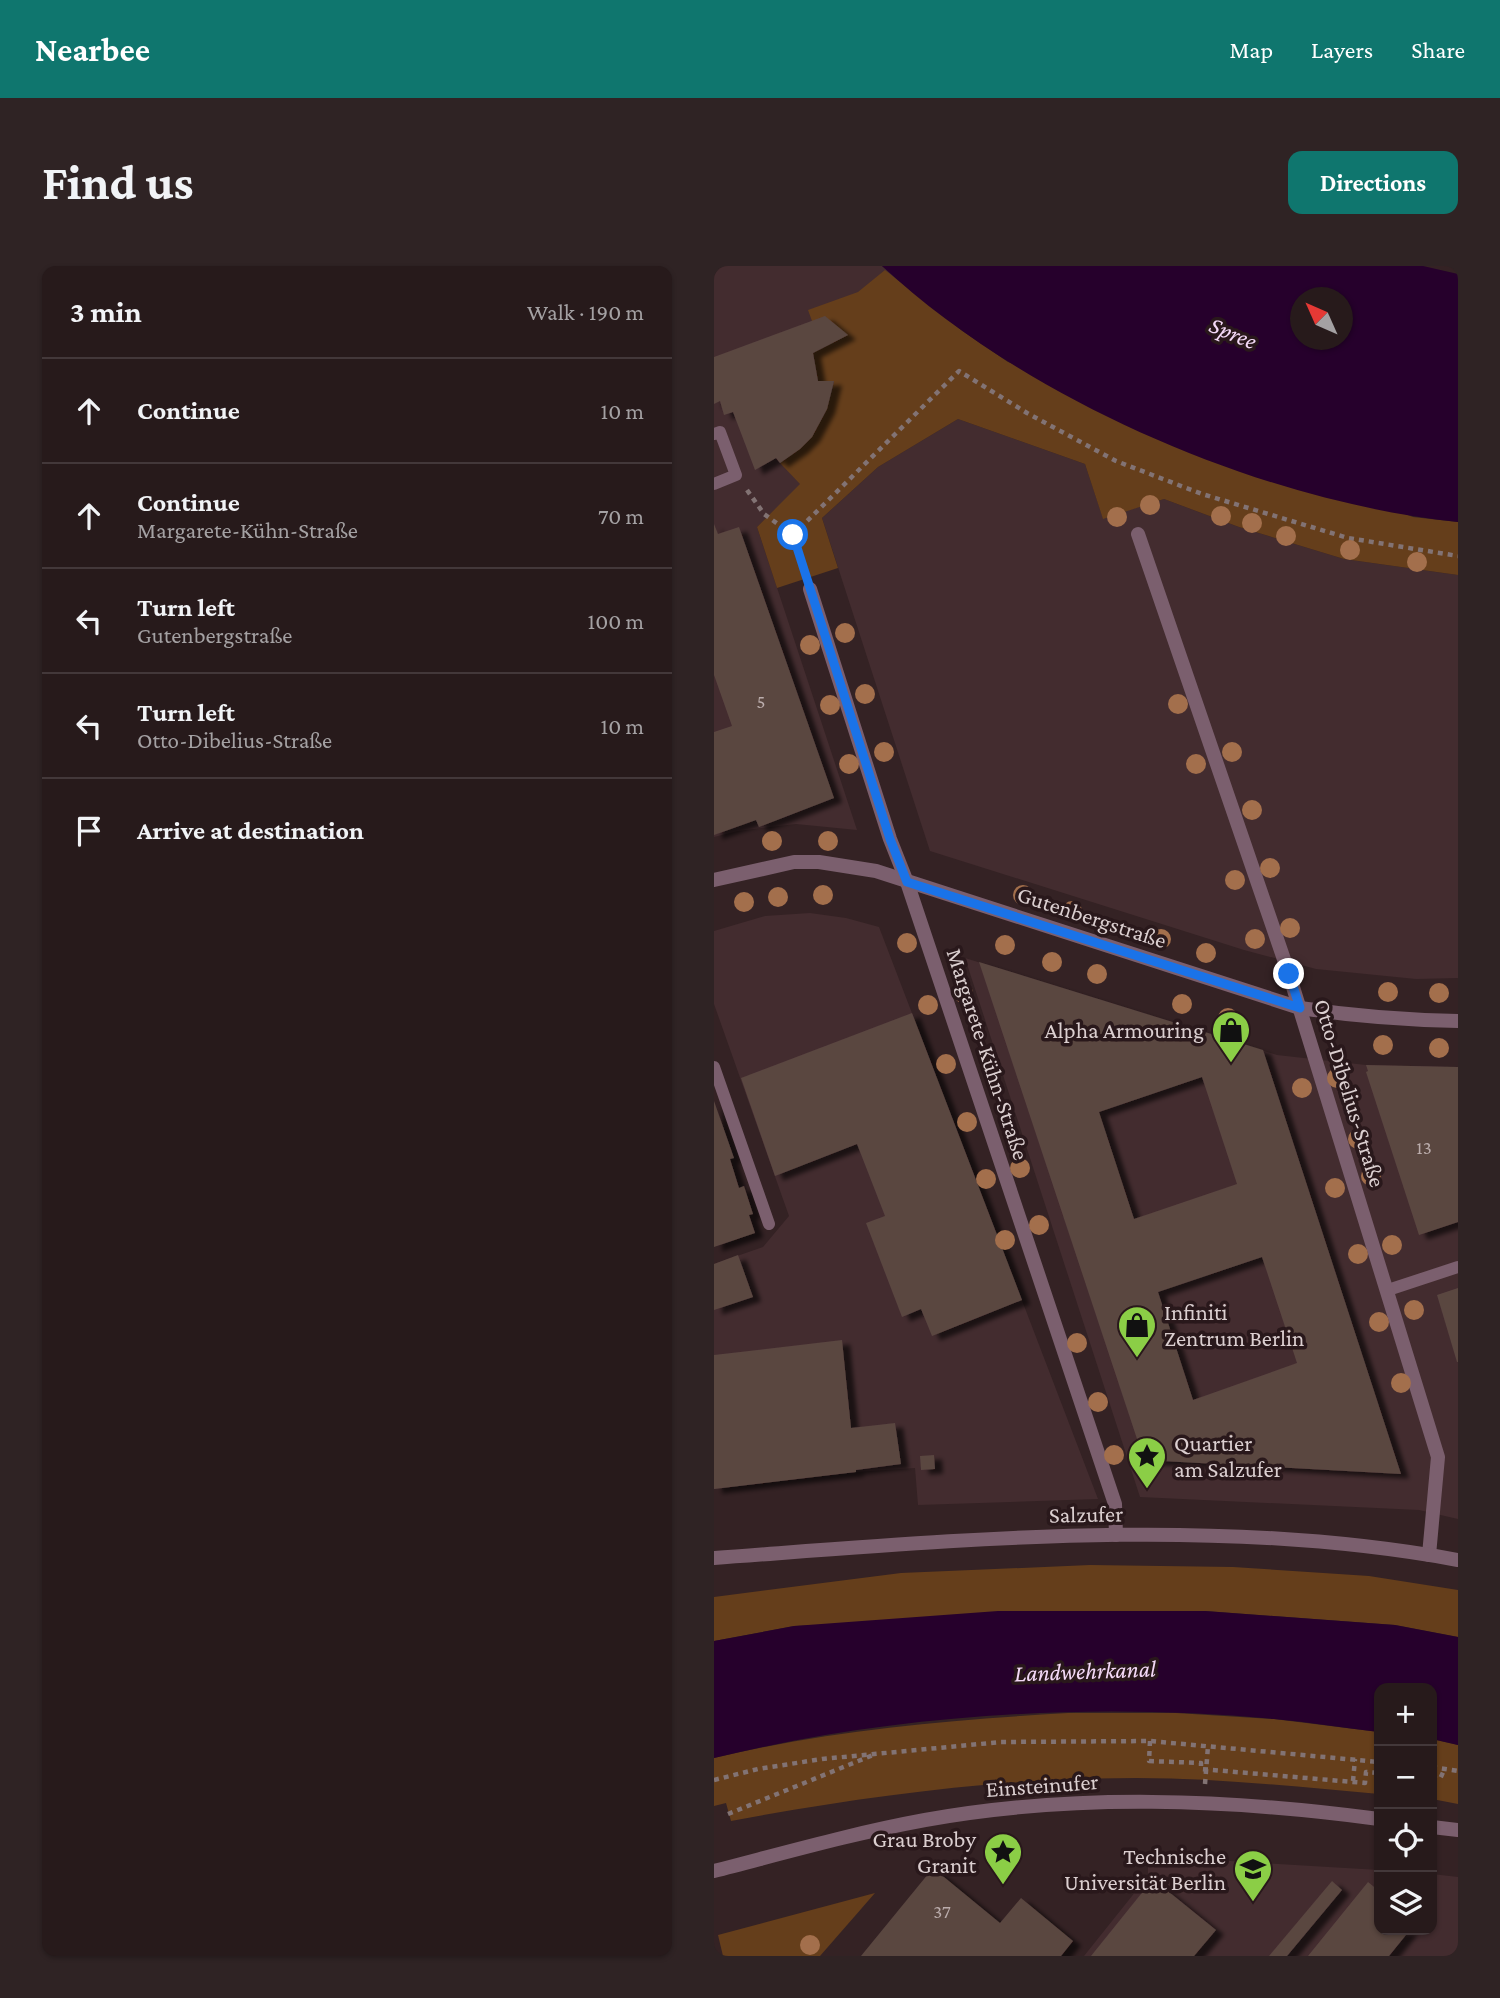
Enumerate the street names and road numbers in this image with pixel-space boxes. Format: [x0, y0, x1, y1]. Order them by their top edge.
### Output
street label: Gutenbergstraße [1014, 881, 1170, 953]
street label: Margarete-Kühn-Straße [942, 945, 1034, 1163]
street label: Otto-Dibelius-Straße [1309, 996, 1391, 1190]
street label: Salzufer [1049, 1500, 1123, 1528]
street label: Einsteinufer [985, 1768, 1099, 1802]

